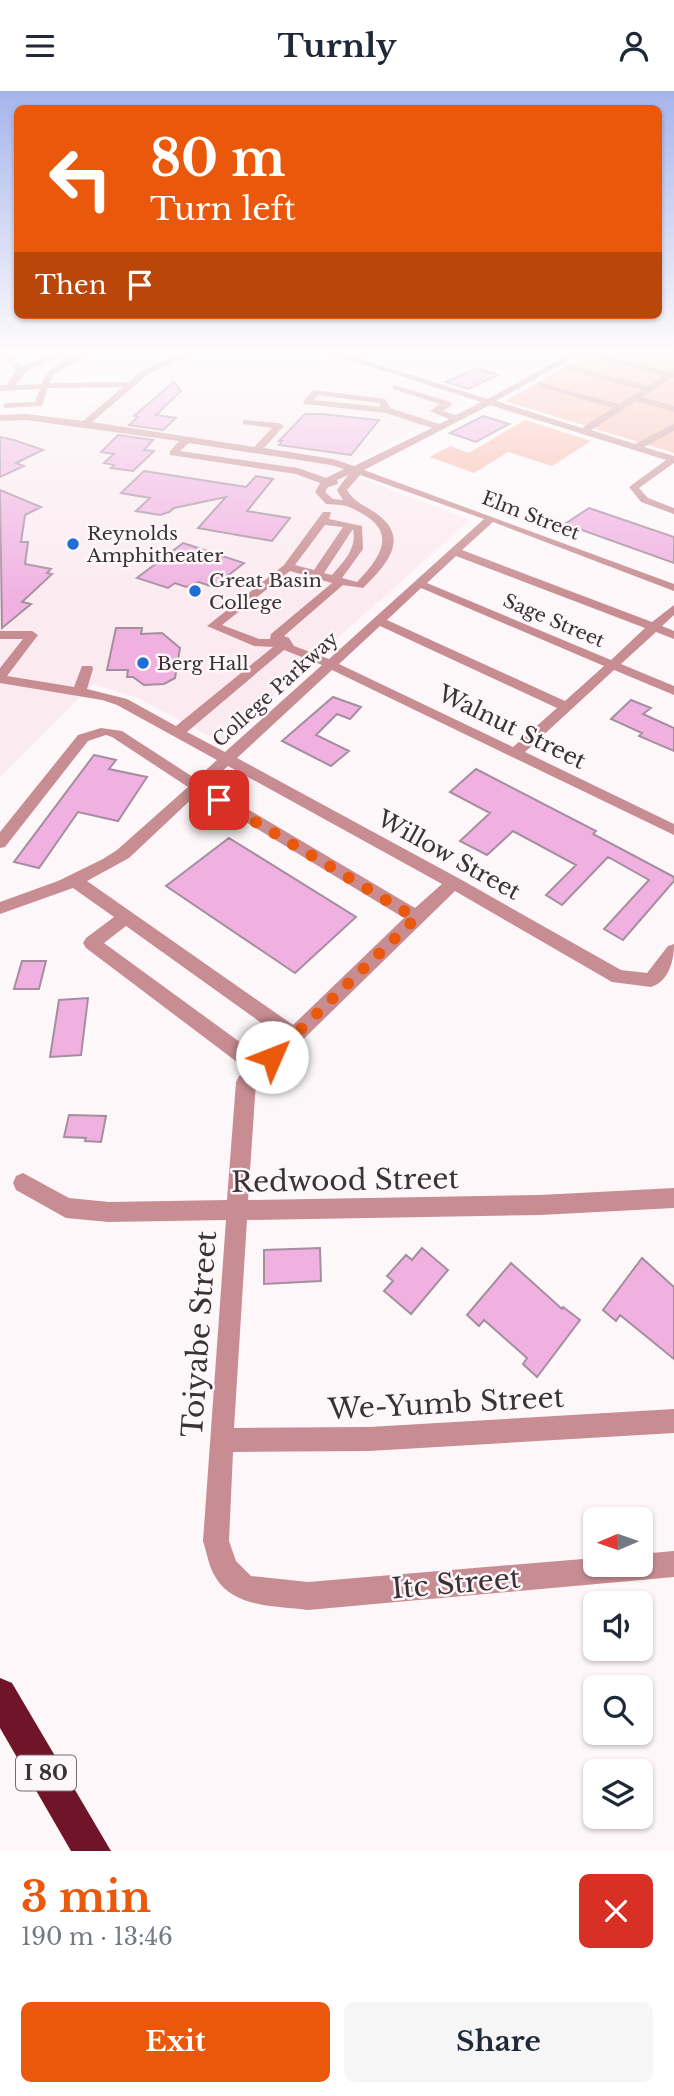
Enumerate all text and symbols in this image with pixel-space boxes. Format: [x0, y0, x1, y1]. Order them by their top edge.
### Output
text: Turnly [277, 26, 397, 66]
icon: menu [21, 27, 59, 65]
icon: person [615, 27, 653, 65]
text: 80 m [150, 128, 285, 189]
icon: left [35, 133, 126, 224]
text: Turn left [150, 189, 296, 229]
icon: arrive [121, 266, 159, 304]
text: Then [35, 269, 107, 301]
street label: Elm Street [479, 486, 584, 545]
place label: Reynolds Amphitheater [86, 522, 223, 567]
marker: Reynolds Amphitheater [65, 536, 81, 552]
place label: Great Basin College [209, 569, 322, 614]
marker: Great Basin College [187, 583, 203, 599]
street label: Sage Street [500, 589, 609, 652]
street label: College Parkway [208, 627, 343, 752]
place label: Berg Hall [157, 652, 249, 675]
marker: Berg Hall [135, 655, 151, 671]
street label: Walnut Street [433, 679, 591, 775]
pin [189, 770, 249, 830]
icon: arrive [200, 781, 238, 819]
street label: Willow Street [372, 804, 526, 906]
position arrow [235, 1020, 309, 1094]
street label: Redwood Street [231, 1161, 460, 1200]
street label: Toiyabe Street [175, 1229, 224, 1438]
street label: We-Yumb Street [326, 1380, 565, 1427]
north arrow [583, 1507, 653, 1577]
map controls [583, 1507, 653, 1829]
street label: Itc Street [390, 1560, 522, 1607]
button: sound [583, 1591, 653, 1661]
button: search [583, 1675, 653, 1745]
road number: I 80 [16, 1755, 76, 1791]
button: layers [583, 1759, 653, 1829]
text: 3 min [21, 1871, 151, 1923]
button: close [579, 1874, 653, 1948]
text: 190 m · 13:46 [21, 1923, 173, 1951]
button: Exit [21, 2002, 330, 2082]
button: Share [344, 2002, 653, 2082]

